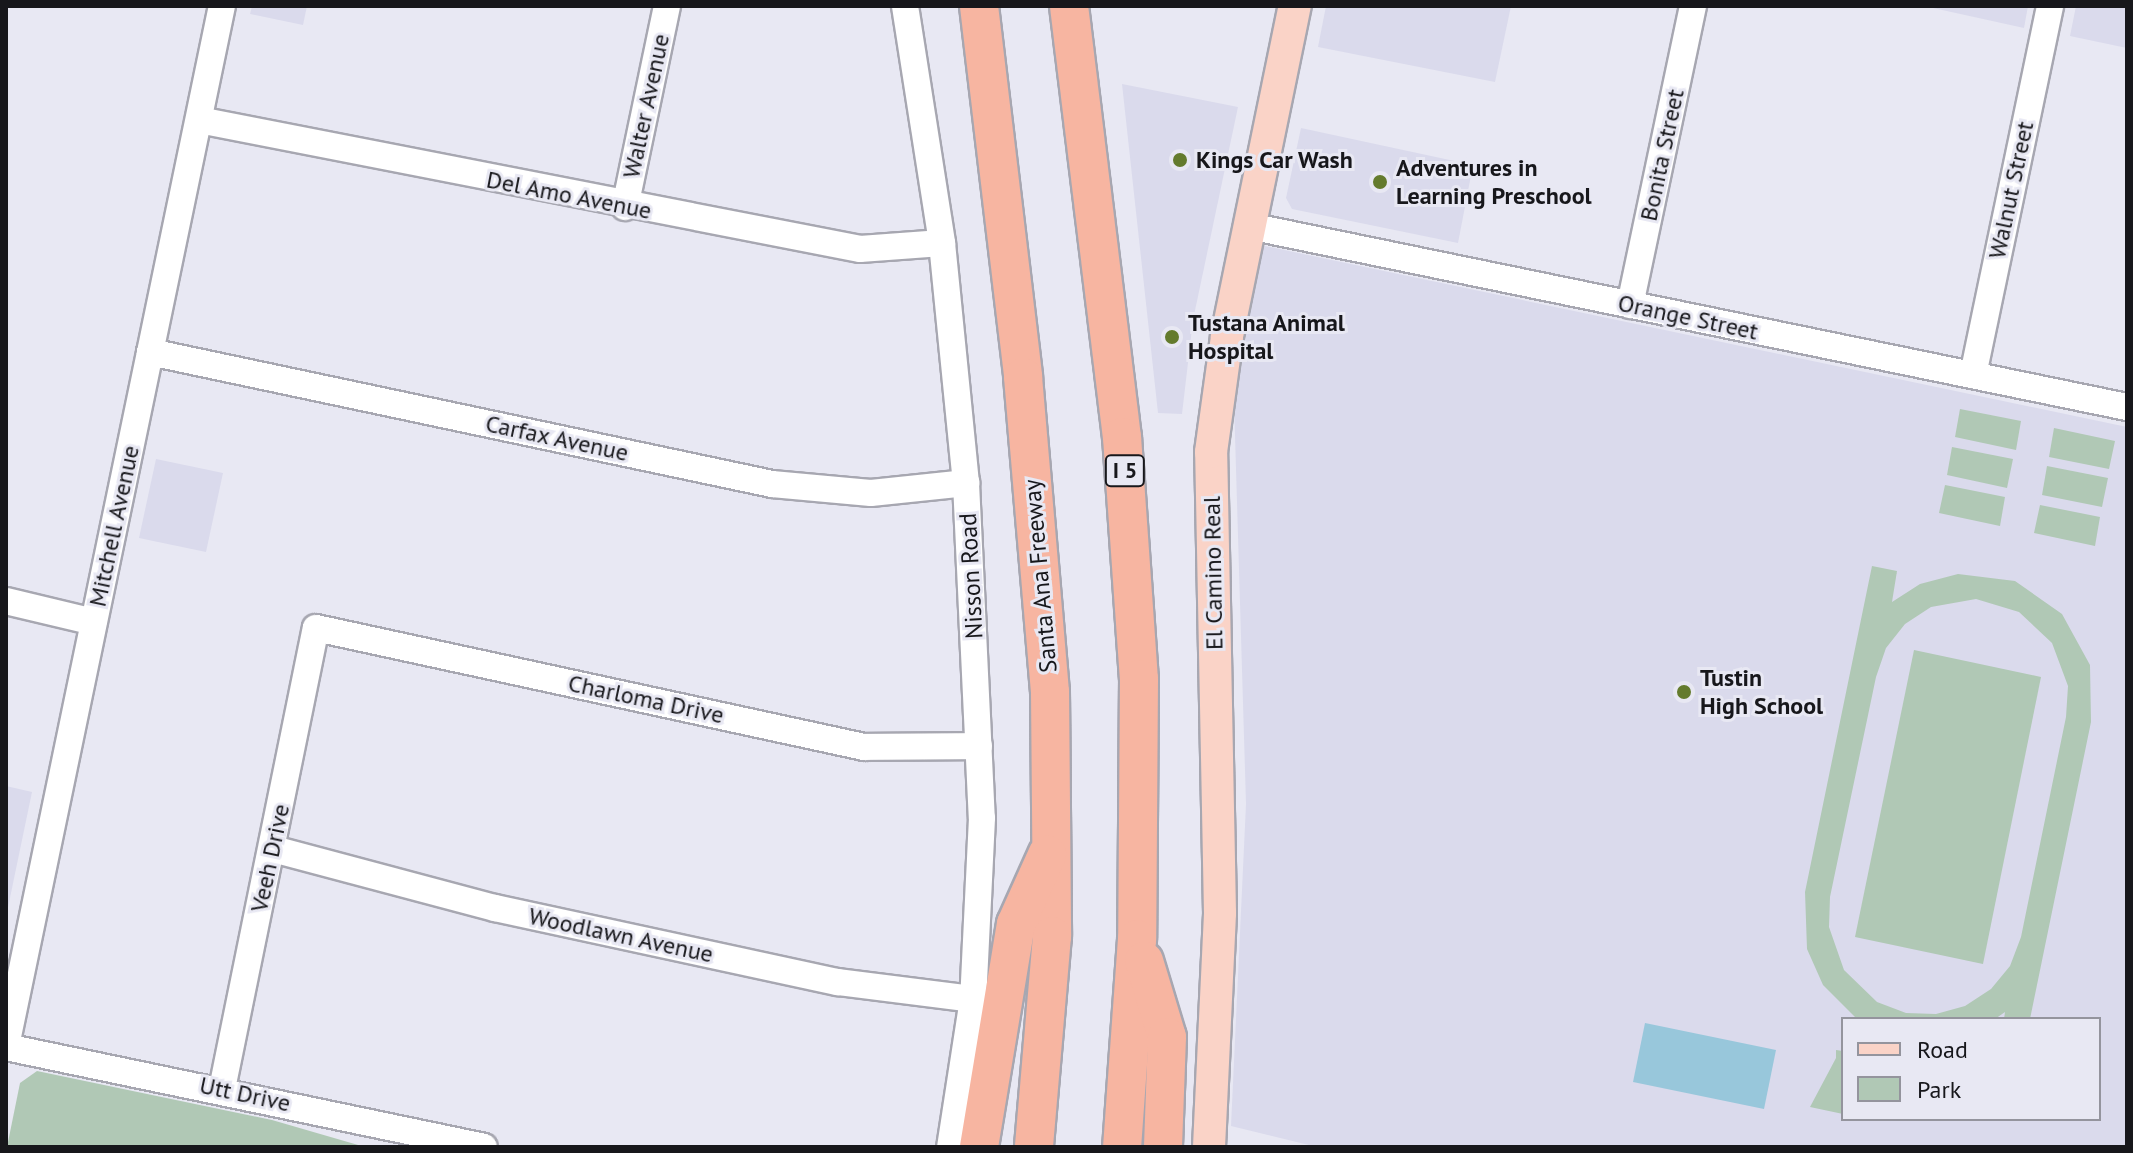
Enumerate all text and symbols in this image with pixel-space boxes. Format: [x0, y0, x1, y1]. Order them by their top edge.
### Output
street label: Walter Avenue [617, 31, 675, 181]
street label: Bonita Street [1634, 86, 1690, 224]
street label: Walnut Street [1982, 119, 2040, 261]
place label: Kings Car Wash [1196, 146, 1354, 174]
marker: Kings Car Wash [1171, 151, 1189, 169]
place label: Adventures in Learning Preschool [1396, 154, 1592, 210]
street label: Del Amo Avenue [483, 165, 655, 225]
marker: Adventures in Learning Preschool [1371, 173, 1389, 191]
street label: Orange Street [1615, 288, 1761, 346]
place label: Tustana Animal Hospital [1188, 309, 1346, 365]
marker: Tustana Animal Hospital [1163, 328, 1181, 346]
street label: Carfax Avenue [482, 409, 632, 467]
street label: Mitchell Avenue [83, 442, 145, 610]
road number: I 5 [1103, 453, 1147, 489]
street label: Santa Ana Freeway [1017, 478, 1063, 674]
street label: El Camino Real [1197, 496, 1229, 650]
street label: Nisson Road [953, 512, 989, 640]
place label: Tustin High School [1700, 664, 1823, 720]
street label: Charloma Drive [566, 668, 726, 730]
marker: Tustin High School [1675, 683, 1693, 701]
street label: Veeh Drive [245, 801, 295, 915]
street label: Woodlawn Avenue [526, 901, 716, 969]
legend [1841, 1017, 2101, 1121]
text: Road [1917, 1034, 1968, 1065]
street label: Utt Drive [197, 1070, 293, 1118]
text: Park [1917, 1074, 1961, 1105]

